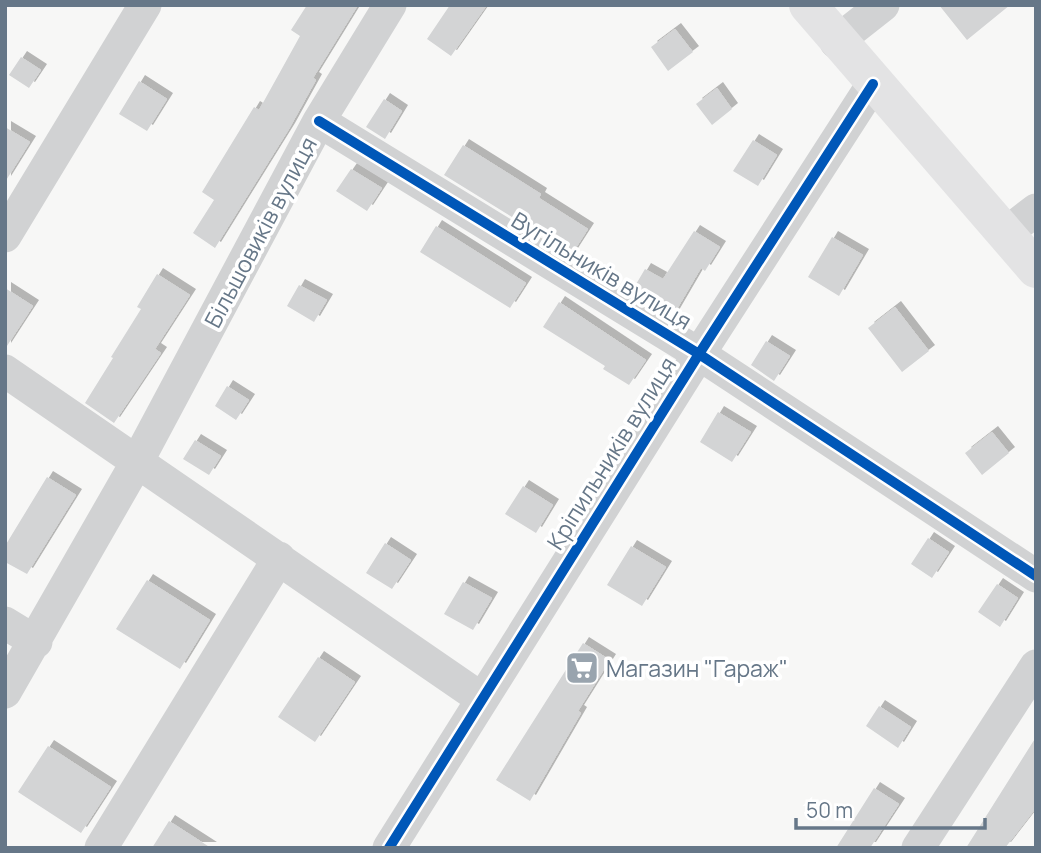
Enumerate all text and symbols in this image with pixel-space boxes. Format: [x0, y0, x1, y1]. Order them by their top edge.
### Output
street label: Більшовиків вулиця [196, 131, 324, 333]
street label: Вугільників вулиця [506, 203, 698, 337]
street label: Кріпильників вулиця [539, 351, 683, 555]
supermarket icon: Магазин "Гараж" [563, 649, 601, 687]
place label: Магазин "Гараж" [606, 652, 788, 684]
scale bar [796, 786, 985, 830]
text: 50 m [806, 796, 853, 824]

